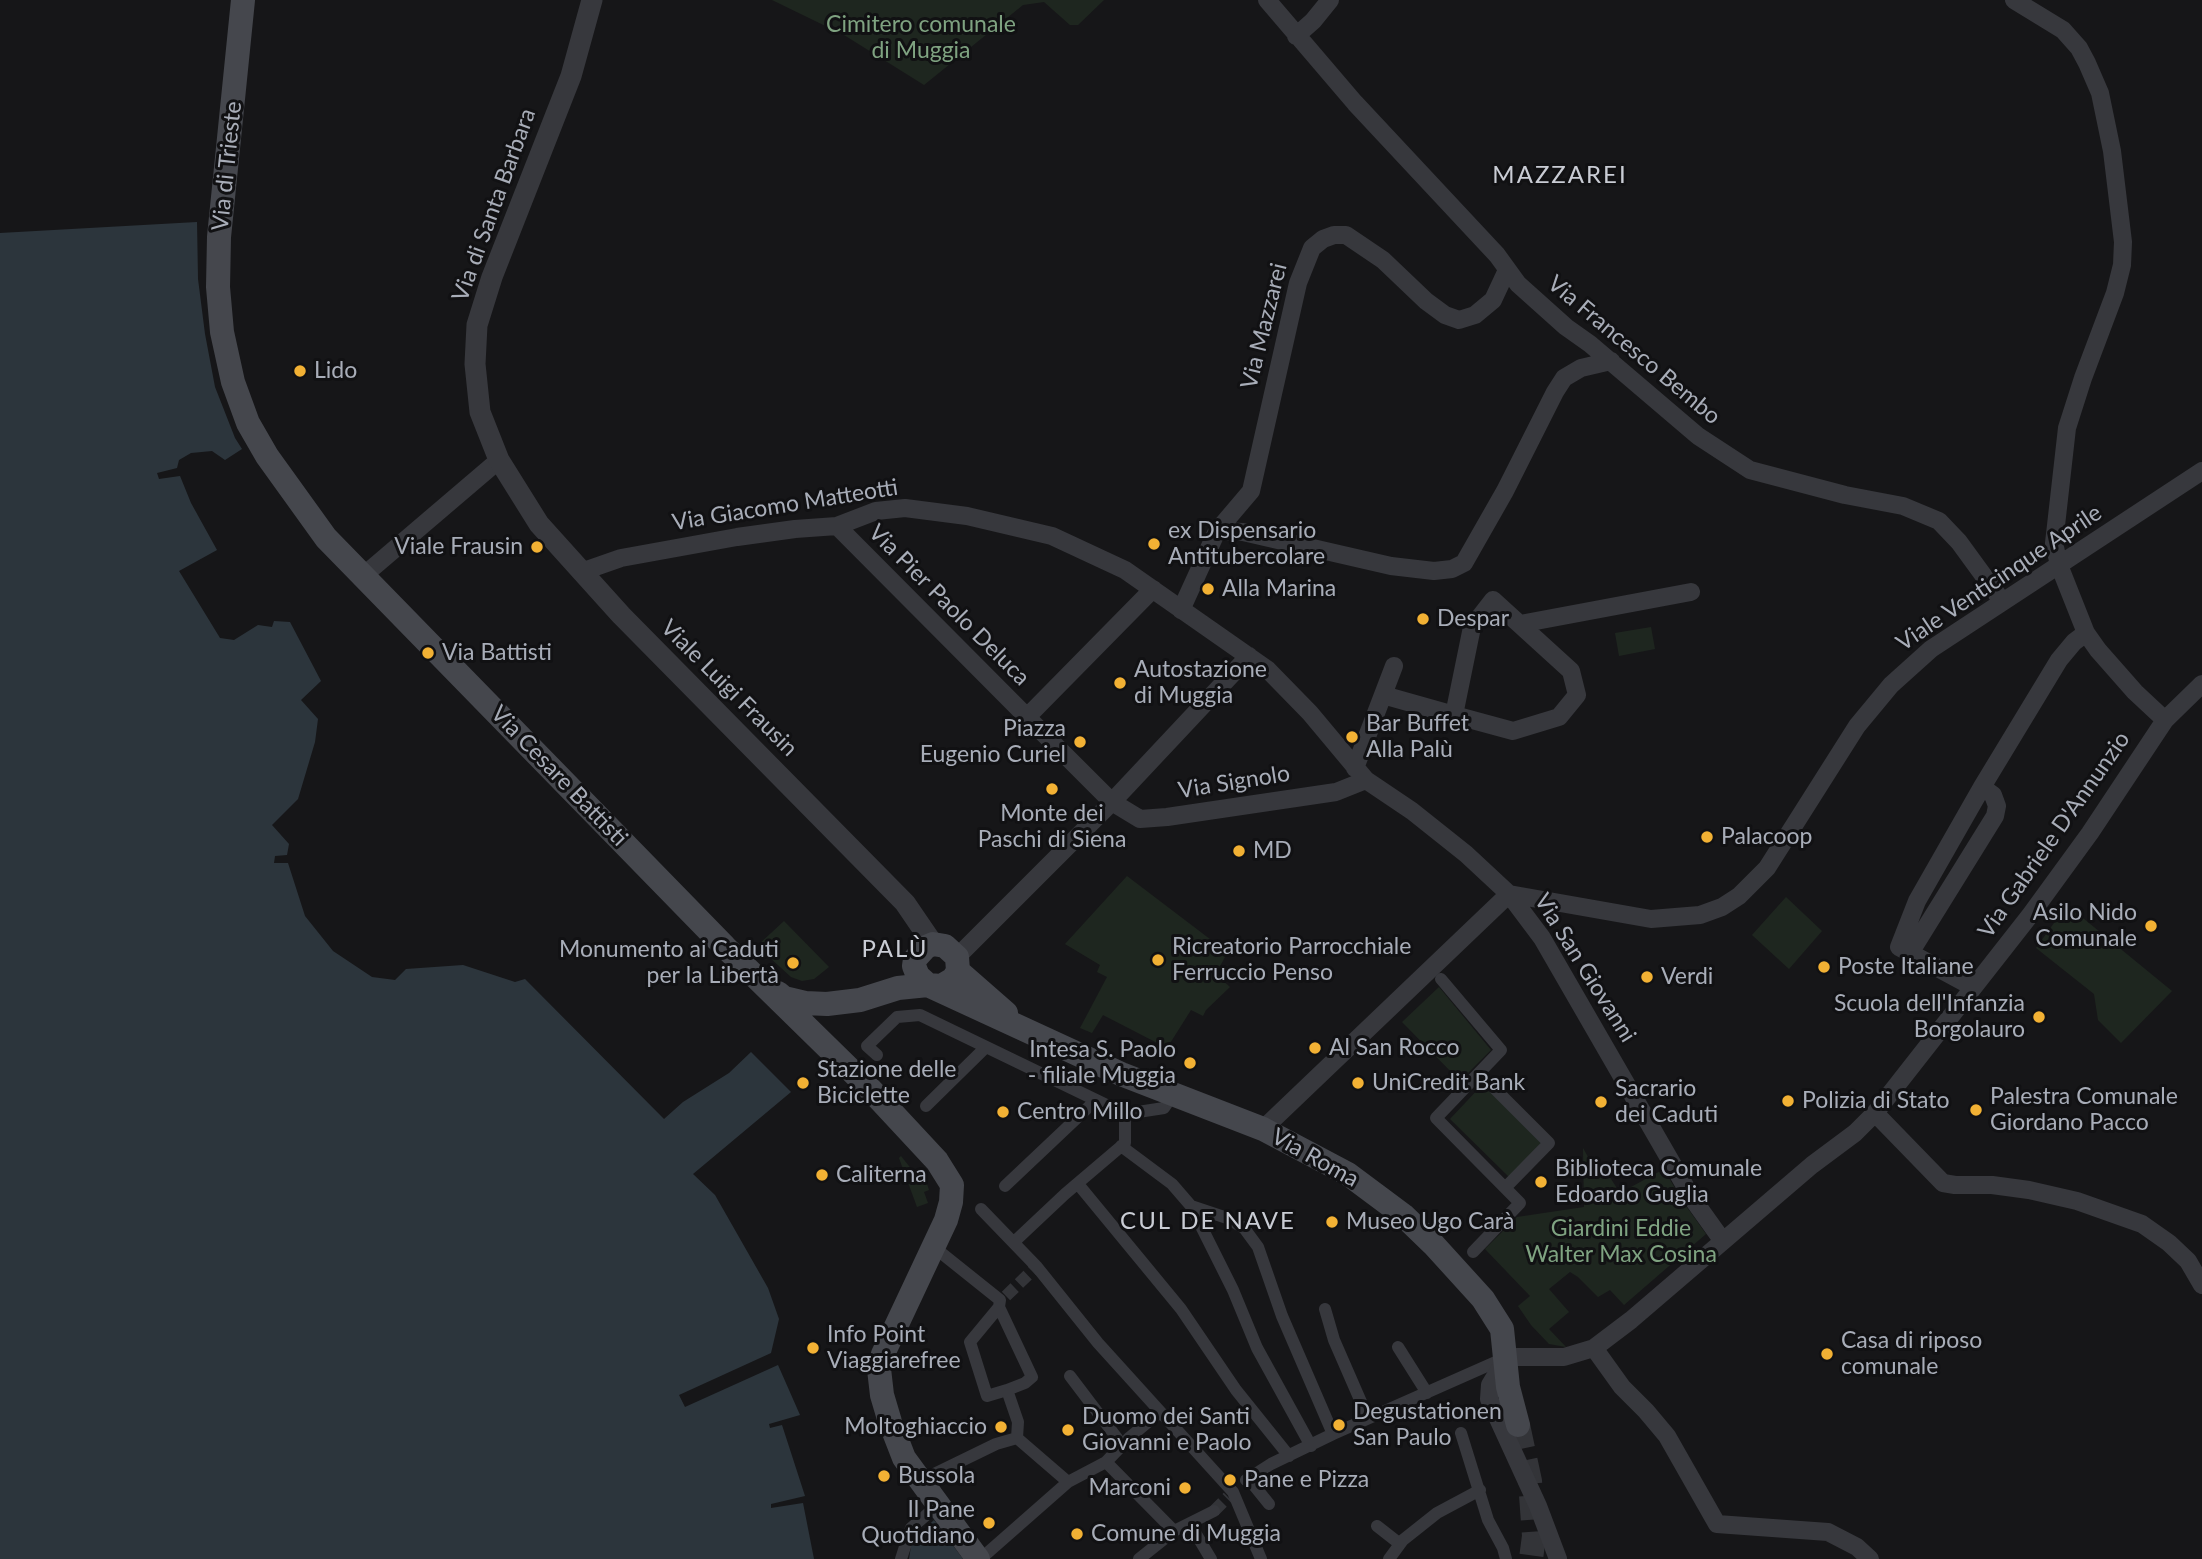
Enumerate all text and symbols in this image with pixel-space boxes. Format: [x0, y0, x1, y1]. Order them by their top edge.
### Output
park label: Cimitero comunale di Muggia [826, 11, 1016, 65]
street label: Via di Trieste [206, 100, 248, 232]
street label: Via di Santa Barbara [446, 105, 542, 305]
district label: MAZZAREI [1493, 161, 1627, 189]
street label: Via Mazzarei [1235, 260, 1293, 392]
street label: Via Francesco Bembo [1542, 270, 1726, 430]
place label: Lido [314, 357, 357, 385]
marker: Lido [292, 363, 308, 379]
street label: Via Giacomo Matteotti [670, 474, 900, 536]
street label: Viale Venticinque Aprile [1891, 499, 2107, 657]
place label: ex Dispensario Antitubercolare [1168, 517, 1325, 571]
street label: Via Pier Paolo Deluca [863, 519, 1035, 691]
place label: Viale Frausin [394, 533, 523, 561]
marker: ex Dispensario Antitubercolare [1146, 536, 1162, 552]
marker: Viale Frausin [529, 539, 545, 555]
place label: Alla Marina [1222, 575, 1336, 603]
marker: Alla Marina [1200, 581, 1216, 597]
place label: Despar [1437, 605, 1509, 633]
marker: Despar [1415, 611, 1431, 627]
street label: Viale Luigi Frausin [655, 614, 803, 762]
place label: Via Battisti [442, 639, 552, 667]
marker: Via Battisti [420, 645, 436, 661]
place label: Autostazione di Muggia [1134, 656, 1267, 710]
marker: Autostazione di Muggia [1112, 675, 1128, 691]
street label: Via Cesare Battisti [485, 700, 633, 852]
place label: Bar Buffet Alla Palù [1366, 710, 1469, 764]
place label: Piazza Eugenio Curiel [920, 715, 1066, 769]
street label: Via Gabriele D'Annunzio [1972, 726, 2136, 944]
marker: Bar Buffet Alla Palù [1344, 729, 1360, 745]
marker: Piazza Eugenio Curiel [1072, 734, 1088, 750]
street label: Via Signolo [1176, 760, 1292, 804]
marker: Monte dei Paschi di Siena [1044, 781, 1060, 797]
place label: Monte dei Paschi di Siena [978, 800, 1126, 854]
place label: Palacoop [1721, 823, 1812, 851]
marker: Palacoop [1699, 829, 1715, 845]
place label: MD [1253, 837, 1292, 865]
marker: MD [1231, 843, 1247, 859]
street label: Via San Giovanni [1528, 889, 1642, 1047]
place label: Asilo Nido Comunale [2033, 899, 2137, 953]
marker: Asilo Nido Comunale [2143, 918, 2159, 934]
place label: Ricreatorio Parrocchiale Ferruccio Penso [1172, 933, 1411, 987]
district label: PALÙ [862, 935, 928, 963]
place label: Monumento ai Caduti per la Libertà [559, 936, 779, 990]
marker: Ricreatorio Parrocchiale Ferruccio Penso [1150, 952, 1166, 968]
place label: Poste Italiane [1838, 953, 1974, 981]
marker: Monumento ai Caduti per la Libertà [785, 955, 801, 971]
marker: Poste Italiane [1816, 959, 1832, 975]
place label: Verdi [1661, 963, 1713, 991]
marker: Verdi [1639, 969, 1655, 985]
place label: Scuola dell'Infanzia Borgolauro [1834, 990, 2025, 1044]
marker: Scuola dell'Infanzia Borgolauro [2031, 1009, 2047, 1025]
place label: Al San Rocco [1329, 1034, 1460, 1062]
place label: Intesa S. Paolo - filiale Muggia [1028, 1036, 1176, 1090]
marker: Al San Rocco [1307, 1040, 1323, 1056]
marker: Intesa S. Paolo - filiale Muggia [1182, 1055, 1198, 1071]
place label: Stazione delle Biciclette [817, 1056, 956, 1110]
place label: UniCredit Bank [1372, 1069, 1525, 1097]
marker: Stazione delle Biciclette [795, 1075, 811, 1091]
marker: UniCredit Bank [1350, 1075, 1366, 1091]
place label: Sacrario dei Caduti [1615, 1075, 1718, 1129]
place label: Palestra Comunale Giordano Pacco [1990, 1083, 2178, 1137]
place label: Polizia di Stato [1802, 1087, 1949, 1115]
marker: Polizia di Stato [1780, 1093, 1796, 1109]
marker: Sacrario dei Caduti [1593, 1094, 1609, 1110]
place label: Centro Millo [1017, 1098, 1143, 1126]
marker: Palestra Comunale Giordano Pacco [1968, 1102, 1984, 1118]
marker: Centro Millo [995, 1104, 1011, 1120]
street label: Via Roma [1267, 1123, 1363, 1193]
place label: Biblioteca Comunale Edoardo Guglia [1555, 1155, 1762, 1209]
place label: Caliterna [836, 1161, 927, 1189]
marker: Caliterna [814, 1167, 830, 1183]
marker: Biblioteca Comunale Edoardo Guglia [1533, 1174, 1549, 1190]
district label: CUL DE NAVE [1121, 1207, 1295, 1235]
place label: Museo Ugo Carà [1346, 1208, 1514, 1236]
marker: Museo Ugo Carà [1324, 1214, 1340, 1230]
park label: Giardini Eddie Walter Max Cosina [1525, 1215, 1717, 1269]
place label: Info Point Viaggiarefree [827, 1321, 961, 1375]
place label: Casa di riposo comunale [1841, 1327, 1982, 1381]
marker: Info Point Viaggiarefree [805, 1340, 821, 1356]
marker: Casa di riposo comunale [1819, 1346, 1835, 1362]
place label: Degustationen San Paulo [1353, 1398, 1502, 1452]
place label: Duomo dei Santi Giovanni e Paolo [1082, 1403, 1251, 1457]
place label: Moltoghiaccio [844, 1413, 987, 1441]
marker: Degustationen San Paulo [1331, 1417, 1347, 1433]
marker: Moltoghiaccio [993, 1419, 1009, 1435]
marker: Duomo dei Santi Giovanni e Paolo [1060, 1422, 1076, 1438]
place label: Bussola [898, 1462, 975, 1490]
place label: Pane e Pizza [1244, 1466, 1369, 1494]
marker: Bussola [876, 1468, 892, 1484]
marker: Pane e Pizza [1222, 1472, 1238, 1488]
place label: Marconi [1088, 1474, 1171, 1502]
marker: Marconi [1177, 1480, 1193, 1496]
place label: Il Pane Quotidiano [861, 1496, 975, 1550]
marker: Il Pane Quotidiano [981, 1515, 997, 1531]
place label: Comune di Muggia [1091, 1520, 1281, 1548]
marker: Comune di Muggia [1069, 1526, 1085, 1542]

